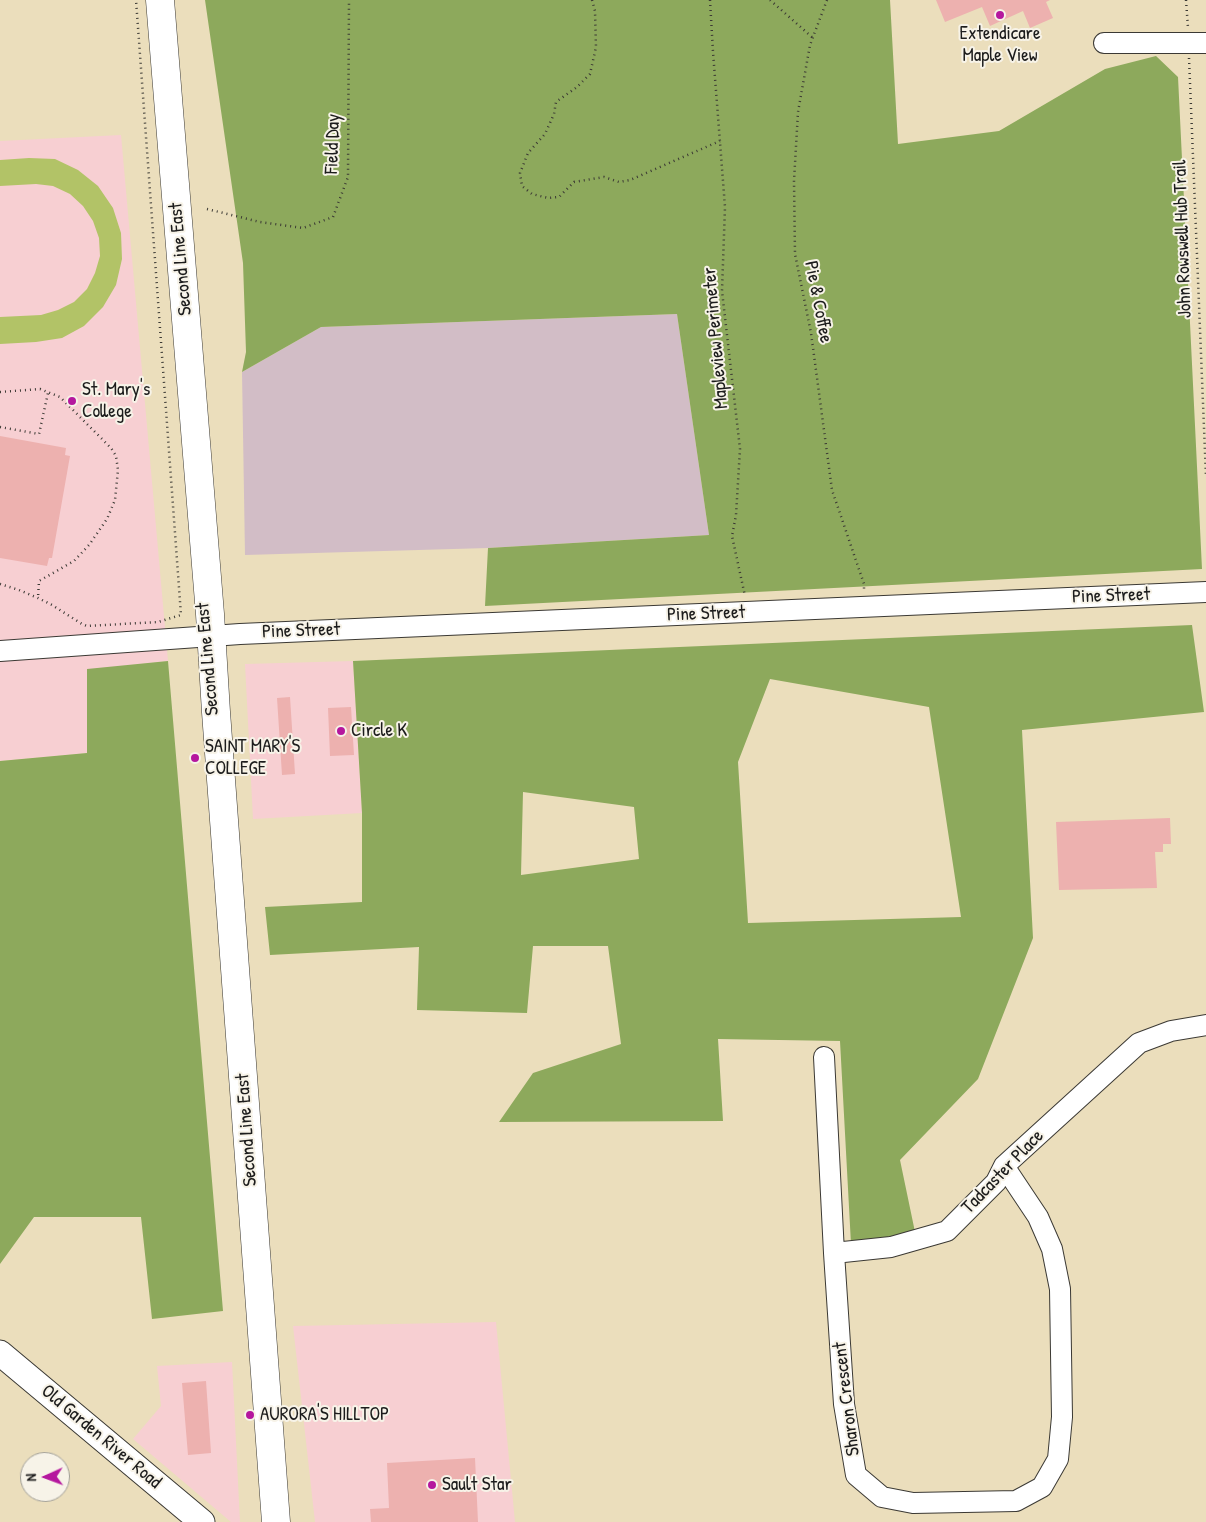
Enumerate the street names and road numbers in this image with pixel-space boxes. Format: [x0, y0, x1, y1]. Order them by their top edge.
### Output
street label: Field Day [321, 113, 345, 175]
street label: John Rowswell Hub Trail [1169, 159, 1197, 319]
street label: Second Line East [165, 202, 197, 316]
street label: Pie & Coffee [799, 259, 837, 345]
street label: Mapleview Perimeter [698, 266, 734, 410]
street label: Pine Street [1072, 583, 1150, 609]
street label: Pine Street [667, 601, 745, 627]
street label: Second Line East [192, 602, 224, 716]
street label: Pine Street [262, 618, 340, 644]
street label: Second Line East [232, 1073, 262, 1187]
street label: Tadcaster Place [957, 1125, 1049, 1219]
street label: Sharon Crescent [829, 1341, 865, 1457]
street label: Old Garden River Road [36, 1380, 166, 1494]

